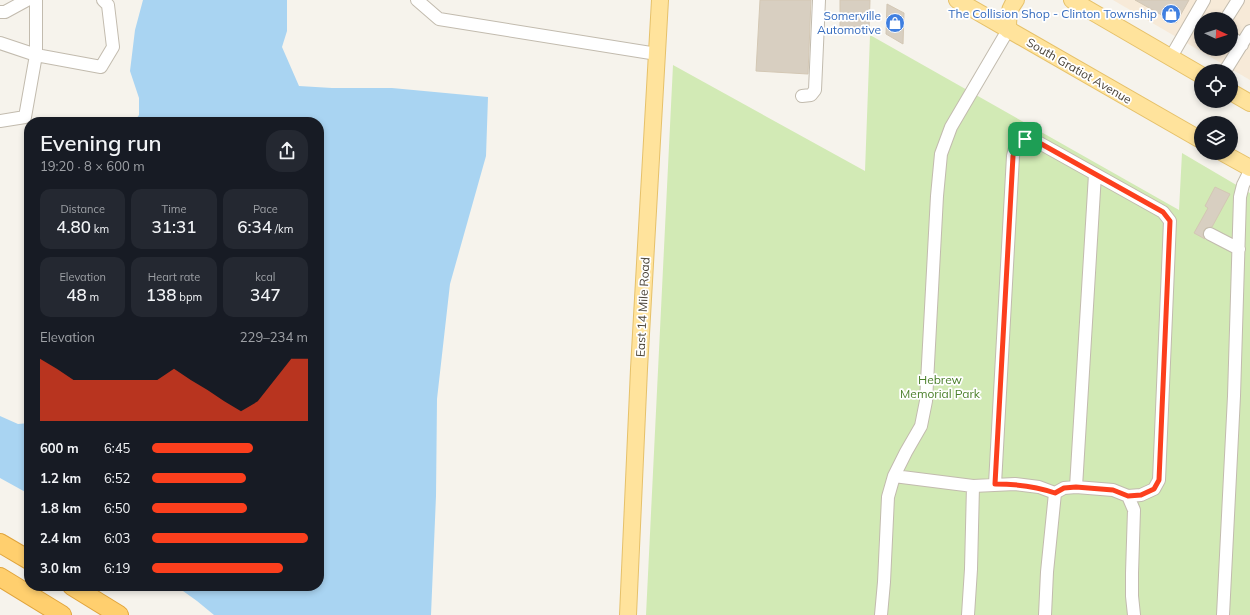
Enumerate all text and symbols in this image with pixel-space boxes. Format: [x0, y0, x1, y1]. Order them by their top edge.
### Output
shop icon: The Collision Shop - Clinton Township [1160, 3, 1182, 25]
place label: The Collision Shop - Clinton Township [948, 6, 1157, 21]
place label: Somerville Automotive [817, 8, 881, 37]
shop icon: Somerville Automotive [884, 12, 906, 34]
north arrow [1194, 12, 1238, 56]
map controls [1194, 12, 1238, 160]
street label: South Gratiot Avenue [1024, 34, 1134, 107]
button: locate [1194, 64, 1238, 108]
button: layers [1194, 116, 1238, 160]
pin [1008, 122, 1042, 156]
icon: arrive [1014, 128, 1036, 150]
text: Evening run [40, 129, 162, 157]
button: share [266, 130, 308, 172]
text: 19:20 · 8 × 600 m [40, 158, 145, 174]
text: Distance [60, 202, 105, 216]
text: Time [162, 202, 186, 216]
text: Pace [253, 202, 278, 216]
text: 4.80 [56, 216, 91, 237]
text: 31:31 [152, 216, 196, 237]
text: 6:34 [237, 216, 272, 237]
text: km [91, 222, 109, 236]
text: /km [272, 222, 293, 236]
street label: East 14 Mile Road [632, 257, 653, 357]
text: Elevation [59, 270, 106, 284]
text: Heart rate [148, 270, 200, 284]
text: kcal [255, 270, 275, 284]
text: 48 [66, 284, 87, 305]
text: 138 [146, 284, 176, 305]
text: 347 [250, 284, 281, 305]
text: m [87, 290, 99, 304]
text: bpm [176, 290, 202, 304]
text: Elevation [40, 329, 95, 345]
text: 229–234 m [240, 329, 308, 345]
park label: Hebrew Memorial Park [900, 372, 981, 401]
text: 600 m [40, 440, 79, 456]
text: 6:45 [104, 440, 130, 456]
text: 1.2 km [40, 470, 81, 486]
text: 6:52 [104, 470, 130, 486]
text: 1.8 km [40, 500, 81, 516]
text: 6:50 [104, 500, 130, 516]
text: 2.4 km [40, 530, 81, 546]
text: 6:03 [104, 530, 130, 546]
text: 3.0 km [40, 560, 81, 576]
text: 6:19 [104, 560, 130, 576]

